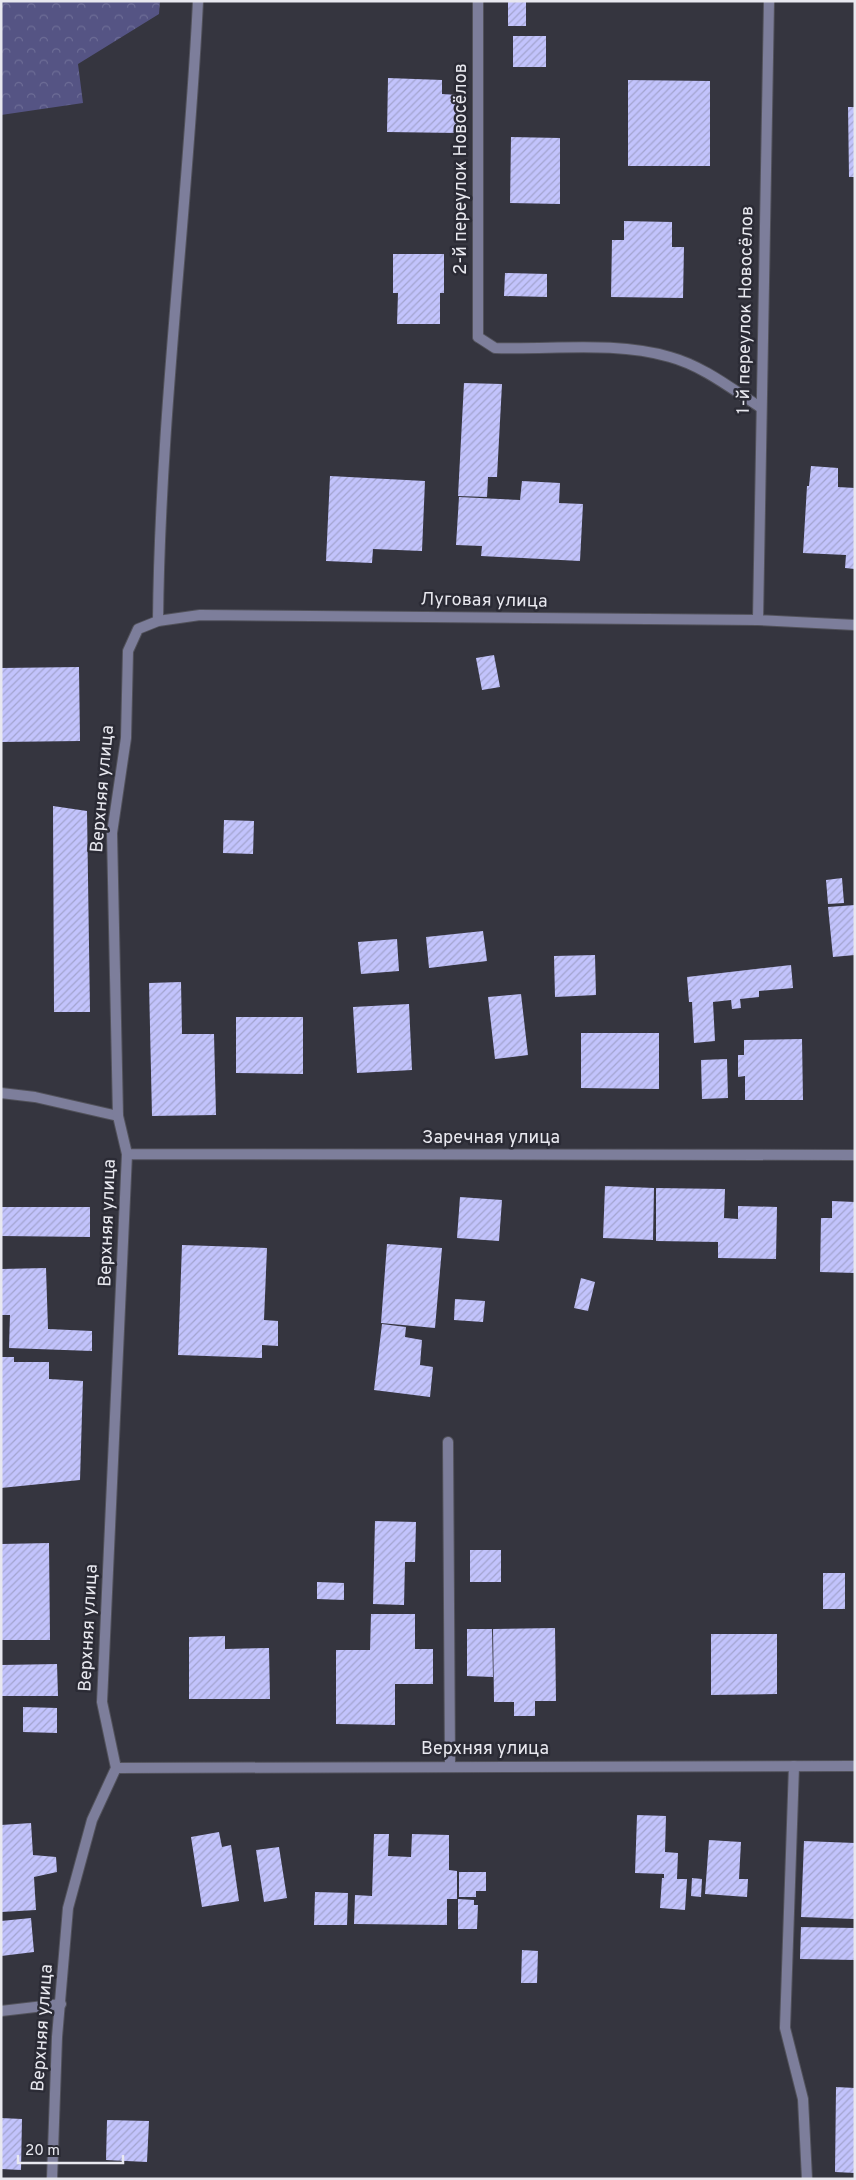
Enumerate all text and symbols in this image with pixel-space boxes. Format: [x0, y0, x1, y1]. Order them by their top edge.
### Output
street label: 2-й переулок Новосёлов [450, 63, 473, 275]
street label: 1-й переулок Новосёлов [733, 206, 759, 414]
street label: Луговая улица [420, 588, 548, 614]
street label: Верхняя улица [86, 724, 120, 854]
street label: Заречная улица [422, 1127, 560, 1150]
street label: Верхняя улица [94, 1159, 122, 1287]
street label: Верхняя улица [74, 1564, 104, 1692]
street label: Верхняя улица [421, 1738, 549, 1761]
street label: Верхняя улица [27, 1963, 59, 2093]
scale bar [18, 2132, 122, 2164]
text: 20 m [25, 2142, 60, 2161]

